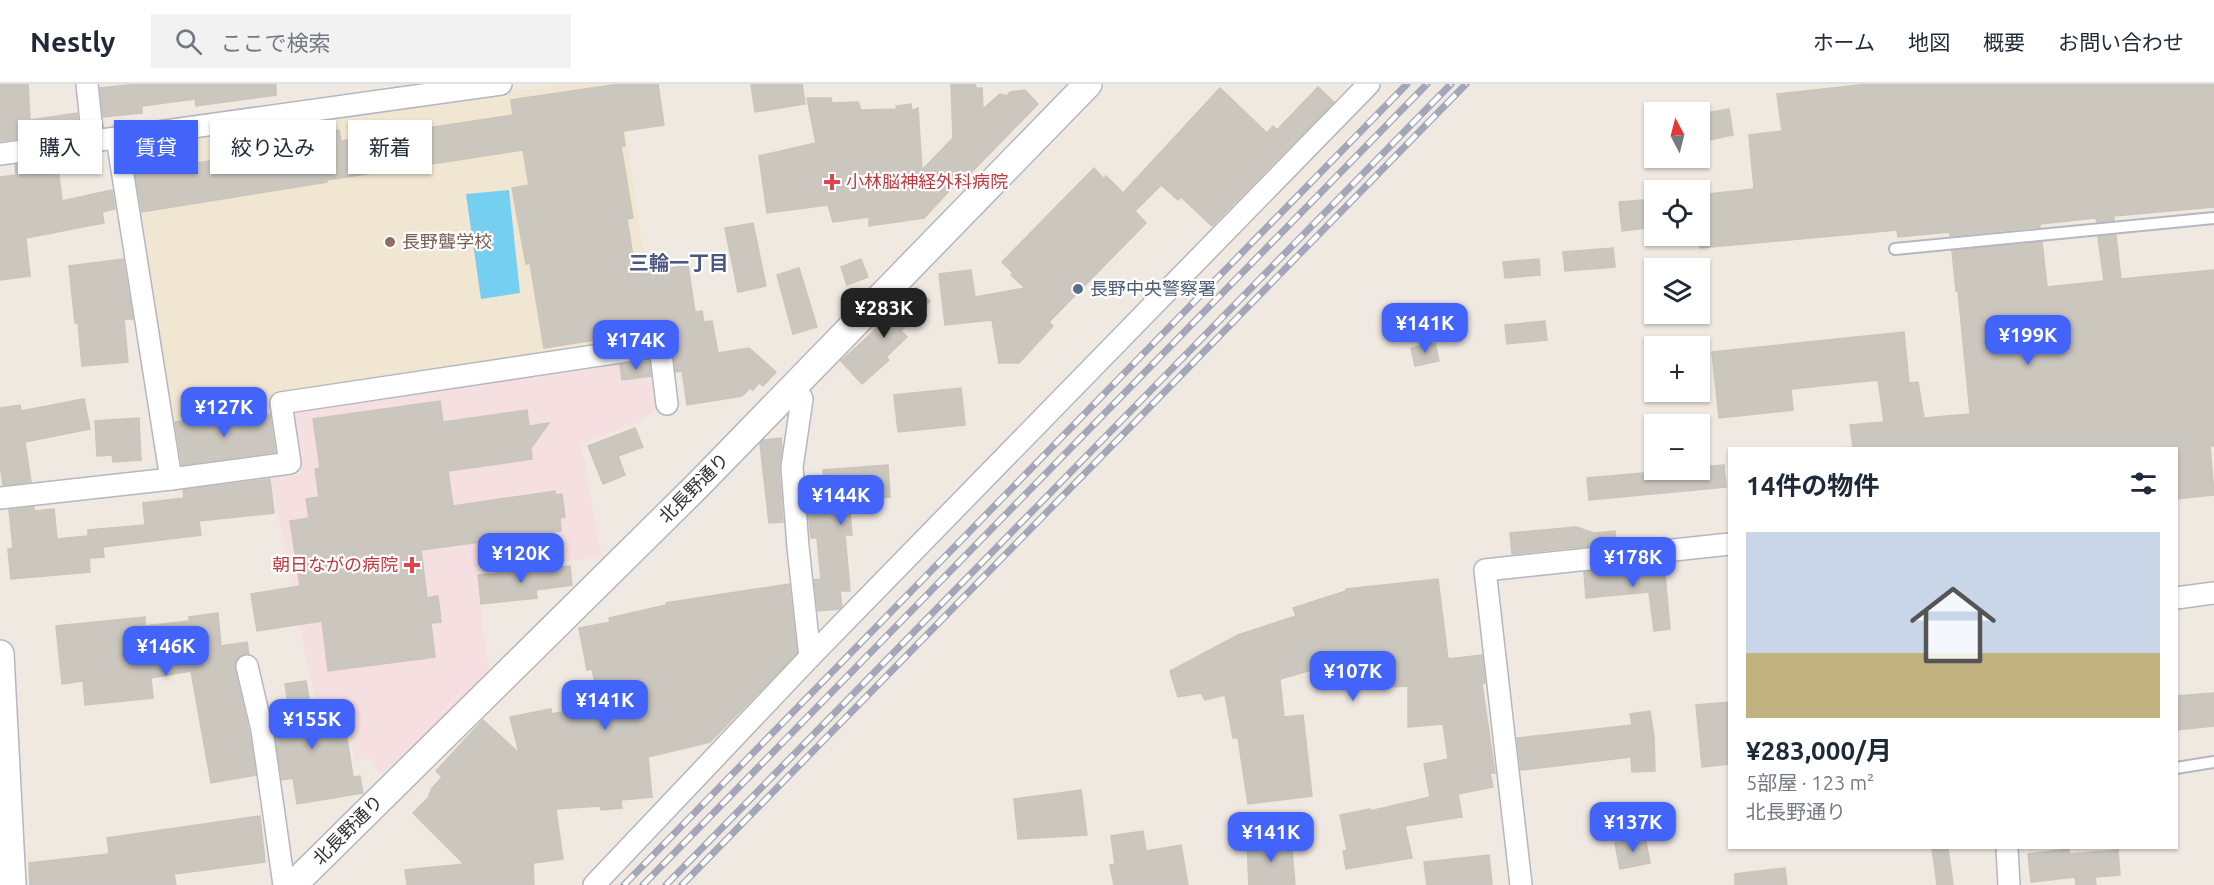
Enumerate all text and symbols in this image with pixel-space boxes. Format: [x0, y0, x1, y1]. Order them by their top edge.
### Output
search box [151, 14, 571, 68]
icon: search [172, 25, 205, 58]
text: Nestly [30, 26, 115, 57]
text: ここで検索 [220, 30, 330, 55]
text: ホーム [1813, 30, 1875, 54]
text: 地図 [1908, 30, 1950, 54]
text: 概要 [1983, 30, 2025, 54]
text: お問い合わせ [2058, 30, 2184, 54]
north arrow [1644, 102, 1710, 168]
map controls [1644, 102, 1710, 480]
chip: 購入 [18, 120, 102, 174]
chip: 賃貸 [114, 120, 198, 174]
chip: 絞り込み [210, 120, 336, 174]
chip: 新着 [348, 120, 432, 174]
place label: 小林脳神経外科病院 [846, 171, 1008, 191]
marker: 小林脳神経外科病院 [823, 173, 841, 191]
button: locate [1644, 180, 1710, 246]
place label: 長野聾学校 [402, 231, 492, 251]
marker: 長野聾学校 [383, 235, 397, 249]
district label: 三輪一丁目 [629, 251, 729, 274]
button: layers [1644, 258, 1710, 324]
place label: 長野中央警察署 [1090, 278, 1216, 298]
marker: 長野中央警察署 [1071, 282, 1085, 296]
pin: ¥283K [842, 288, 926, 339]
text: ¥283K [855, 296, 913, 319]
pin: ¥141K [1383, 303, 1467, 354]
text: ¥141K [1396, 311, 1454, 334]
pin: ¥199K [1986, 315, 2070, 366]
pin: ¥174K [594, 320, 678, 371]
text: ¥199K [1999, 323, 2057, 346]
text: ¥174K [607, 328, 665, 351]
button: + [1644, 336, 1710, 402]
pin: ¥127K [182, 387, 266, 438]
text: ¥127K [195, 395, 253, 418]
button: − [1644, 414, 1710, 480]
street label: 北長野通り [654, 448, 732, 526]
icon: filters [2127, 467, 2160, 500]
text: 14件の物件 [1746, 471, 1879, 500]
pin: ¥144K [799, 475, 883, 526]
text: ¥144K [812, 483, 870, 506]
pin: ¥120K [479, 533, 563, 584]
pin: ¥178K [1591, 537, 1675, 588]
text: ¥120K [492, 541, 550, 564]
text: ¥178K [1604, 545, 1662, 568]
place label: 朝日ながの病院 [272, 554, 398, 574]
marker: 朝日ながの病院 [403, 556, 421, 574]
icon: home [1899, 571, 2007, 679]
pin: ¥146K [124, 626, 208, 677]
text: ¥146K [137, 634, 195, 657]
pin: ¥107K [1311, 651, 1395, 702]
text: ¥107K [1324, 659, 1382, 682]
pin: ¥141K [563, 680, 647, 731]
text: ¥141K [576, 688, 634, 711]
pin: ¥155K [270, 699, 354, 750]
text: ¥155K [283, 707, 341, 730]
text: ¥283,000/月 [1746, 736, 1892, 765]
text: 5部屋 · 123 m² [1746, 771, 1874, 794]
street label: 北長野通り [308, 790, 386, 868]
text: 北長野通り [1746, 800, 1846, 823]
pin: ¥137K [1591, 802, 1675, 853]
text: ¥137K [1604, 810, 1662, 833]
pin: ¥141K [1229, 812, 1313, 863]
text: ¥141K [1242, 820, 1300, 843]

